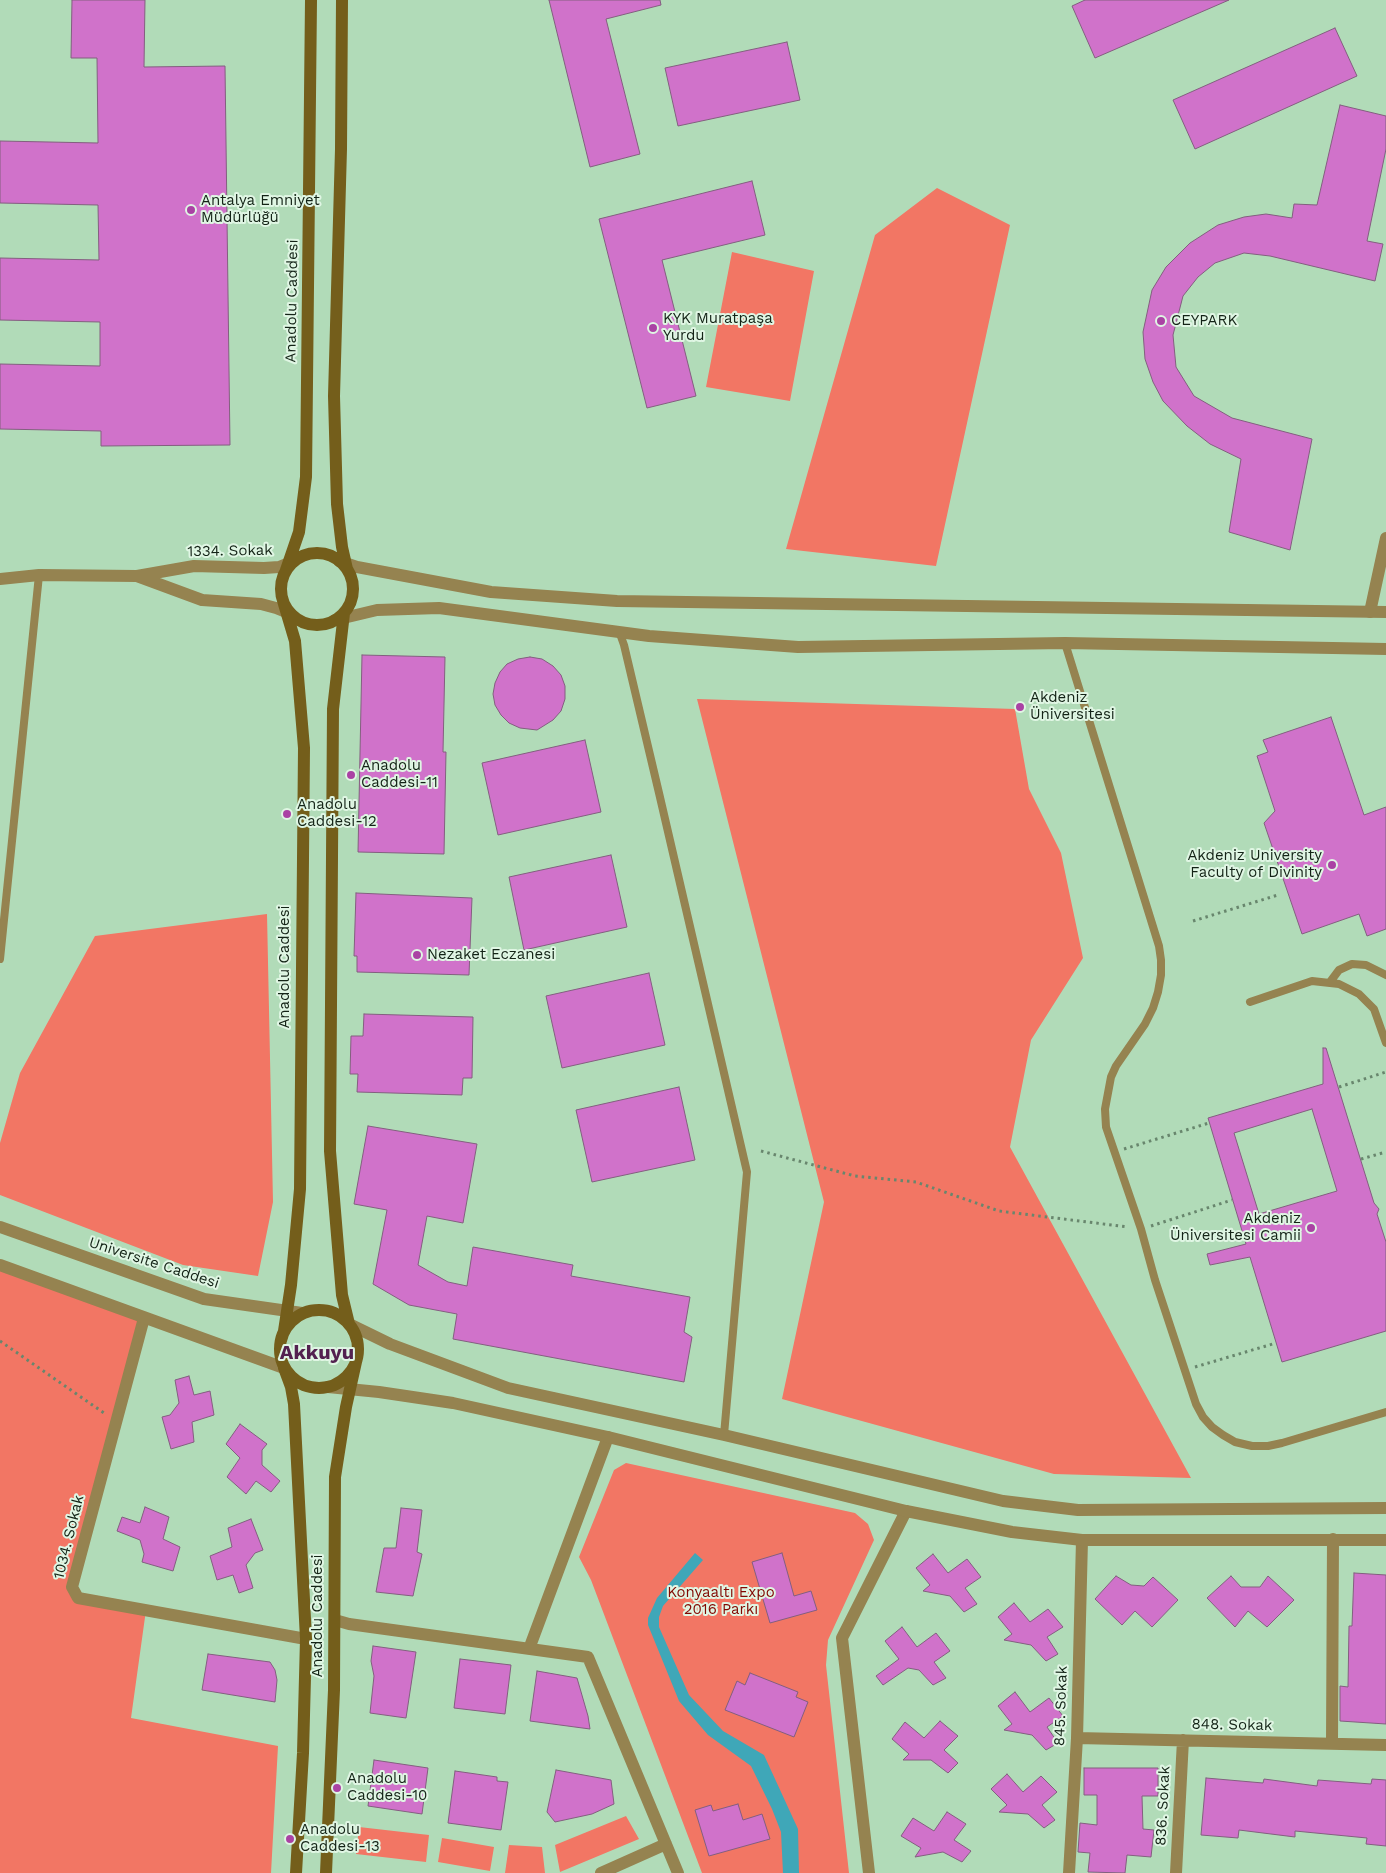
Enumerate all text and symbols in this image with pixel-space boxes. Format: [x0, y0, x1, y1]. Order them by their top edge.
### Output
place label: Antalya Emniyet Müdürlüğü [201, 192, 320, 227]
marker: Antalya Emniyet Müdürlüğü [185, 204, 197, 216]
street label: Anadolu Caddesi [282, 239, 302, 363]
place label: KYK Muratpaşa Yurdu [663, 310, 773, 345]
place label: CEYPARK [1171, 312, 1237, 330]
marker: CEYPARK [1155, 315, 1167, 327]
marker: KYK Muratpaşa Yurdu [647, 322, 659, 334]
street label: 1334. Sokak [187, 541, 273, 561]
place label: Akdeniz Üniversitesi [1030, 689, 1115, 724]
marker: Akdeniz Üniversitesi [1014, 701, 1026, 713]
place label: Anadolu Caddesi-11 [361, 757, 438, 792]
marker: Anadolu Caddesi-11 [345, 769, 357, 781]
place label: Anadolu Caddesi-12 [297, 796, 377, 831]
marker: Anadolu Caddesi-12 [281, 808, 293, 820]
place label: Akdeniz University Faculty of Divinity [1187, 847, 1322, 882]
marker: Akdeniz University Faculty of Divinity [1326, 859, 1338, 871]
street label: Anadolu Caddesi [276, 905, 294, 1029]
place label: Nezaket Eczanesi [427, 946, 555, 964]
marker: Nezaket Eczanesi [411, 949, 423, 961]
place label: Akdeniz Üniversitesi Camii [1170, 1210, 1301, 1245]
marker: Akdeniz Üniversitesi Camii [1305, 1222, 1317, 1234]
street label: Universite Caddesi [86, 1233, 222, 1293]
district label: Akkuyu [280, 1341, 354, 1365]
street label: 1034. Sokak [50, 1493, 88, 1581]
street label: Anadolu Caddesi [309, 1554, 327, 1678]
park label: Konyaaltı Expo 2016 Parkı [667, 1584, 775, 1619]
street label: 845. Sokak [1051, 1666, 1071, 1746]
street label: 848. Sokak [1191, 1715, 1273, 1735]
street label: 836. Sokak [1152, 1766, 1174, 1846]
place label: Anadolu Caddesi-10 [347, 1770, 427, 1805]
marker: Anadolu Caddesi-10 [331, 1782, 343, 1794]
place label: Anadolu Caddesi-13 [300, 1821, 380, 1856]
marker: Anadolu Caddesi-13 [284, 1833, 296, 1845]

